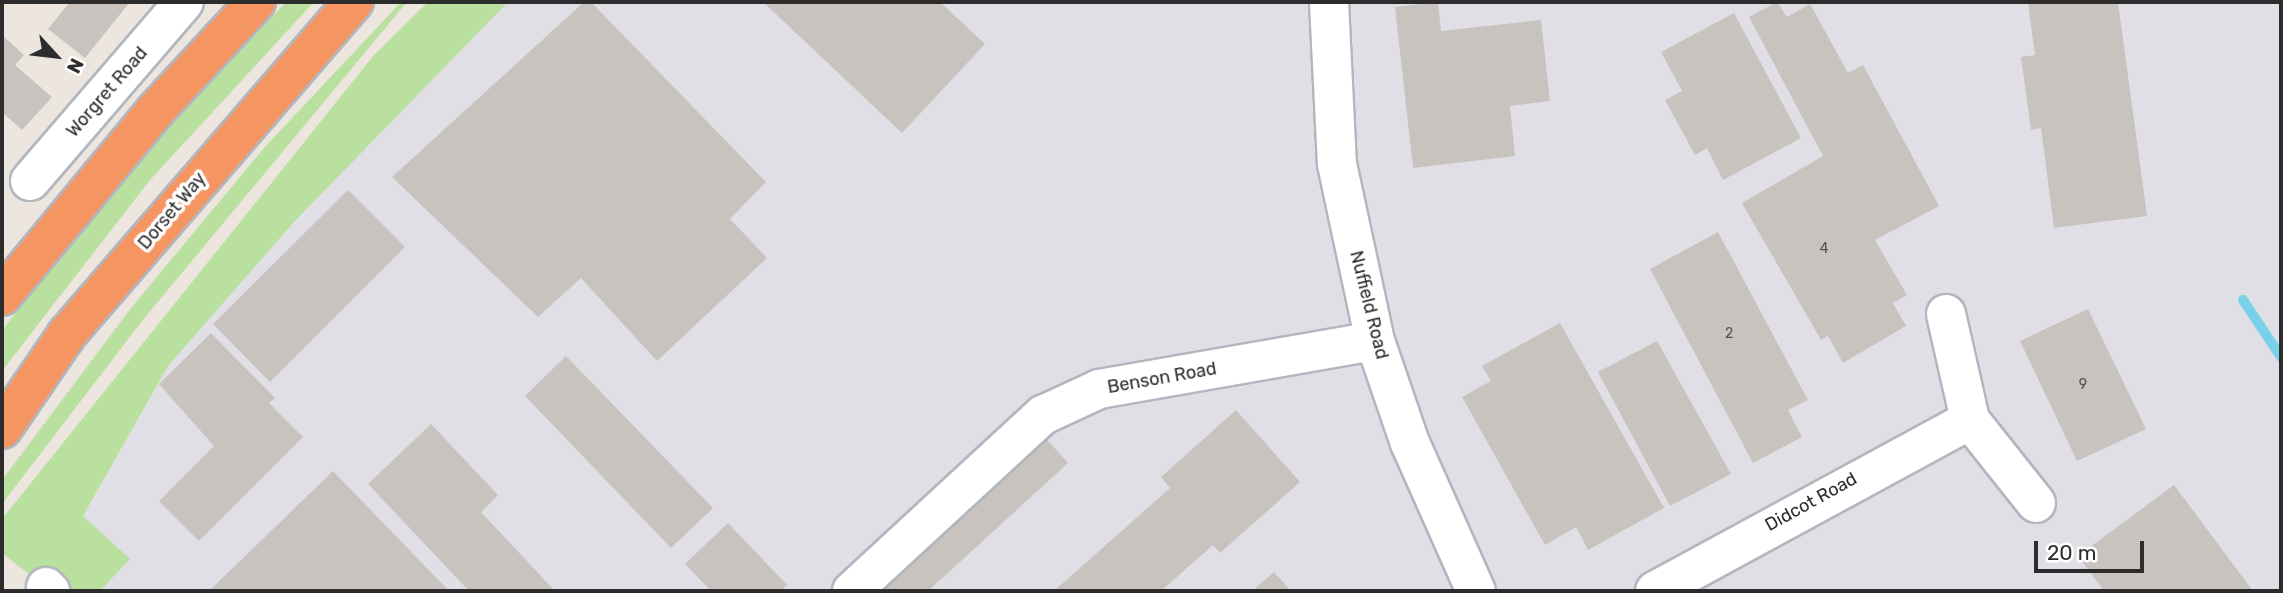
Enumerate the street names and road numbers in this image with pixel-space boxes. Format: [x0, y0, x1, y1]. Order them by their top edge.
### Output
street label: Worgret Road [62, 42, 152, 142]
street label: Dorset Way [134, 168, 210, 254]
street label: Nuffield Road [1345, 249, 1393, 361]
street label: Benson Road [1106, 358, 1218, 398]
street label: Didcot Road [1761, 468, 1861, 536]

